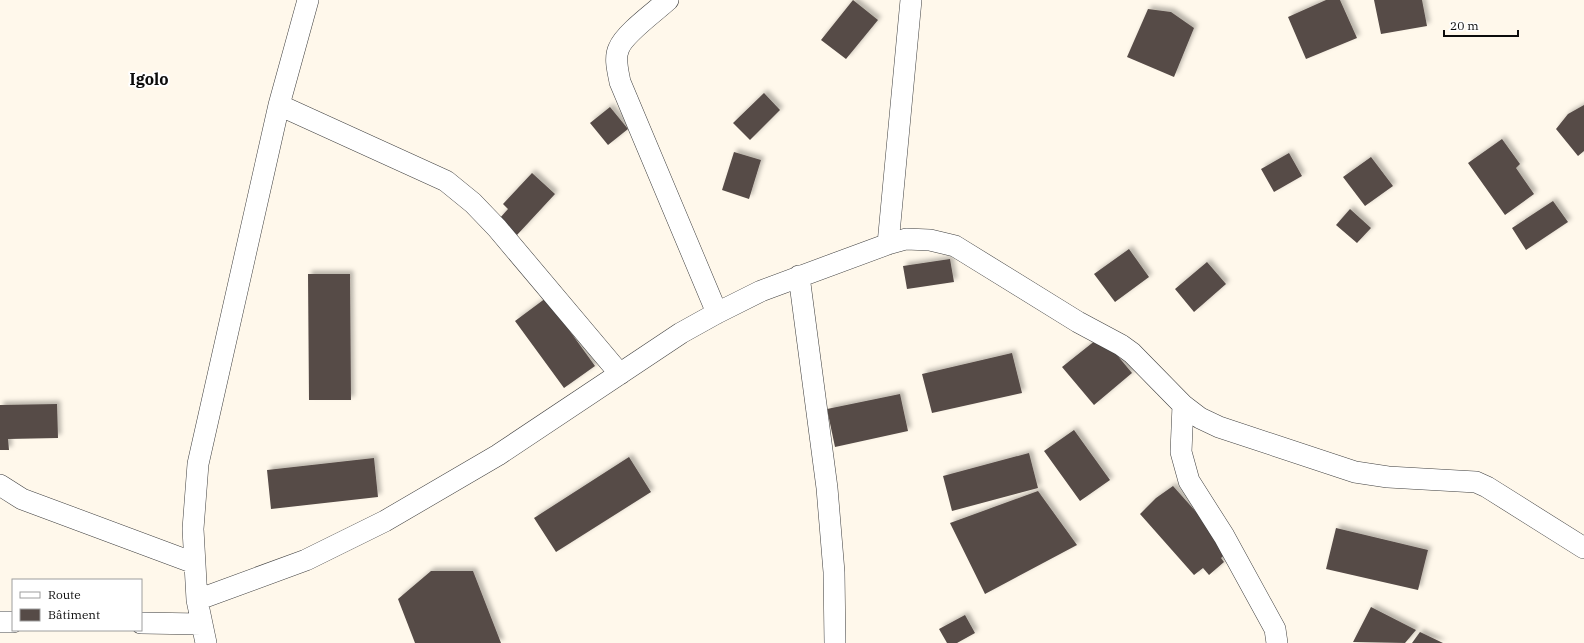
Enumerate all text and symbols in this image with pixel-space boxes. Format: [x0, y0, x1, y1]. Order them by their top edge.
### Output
scale bar [1444, 12, 1518, 38]
text: 20 m [1450, 18, 1479, 33]
district label: Igolo [130, 69, 168, 89]
legend [12, 579, 142, 631]
text: Route [48, 587, 81, 602]
text: Bâtiment [48, 607, 100, 622]

